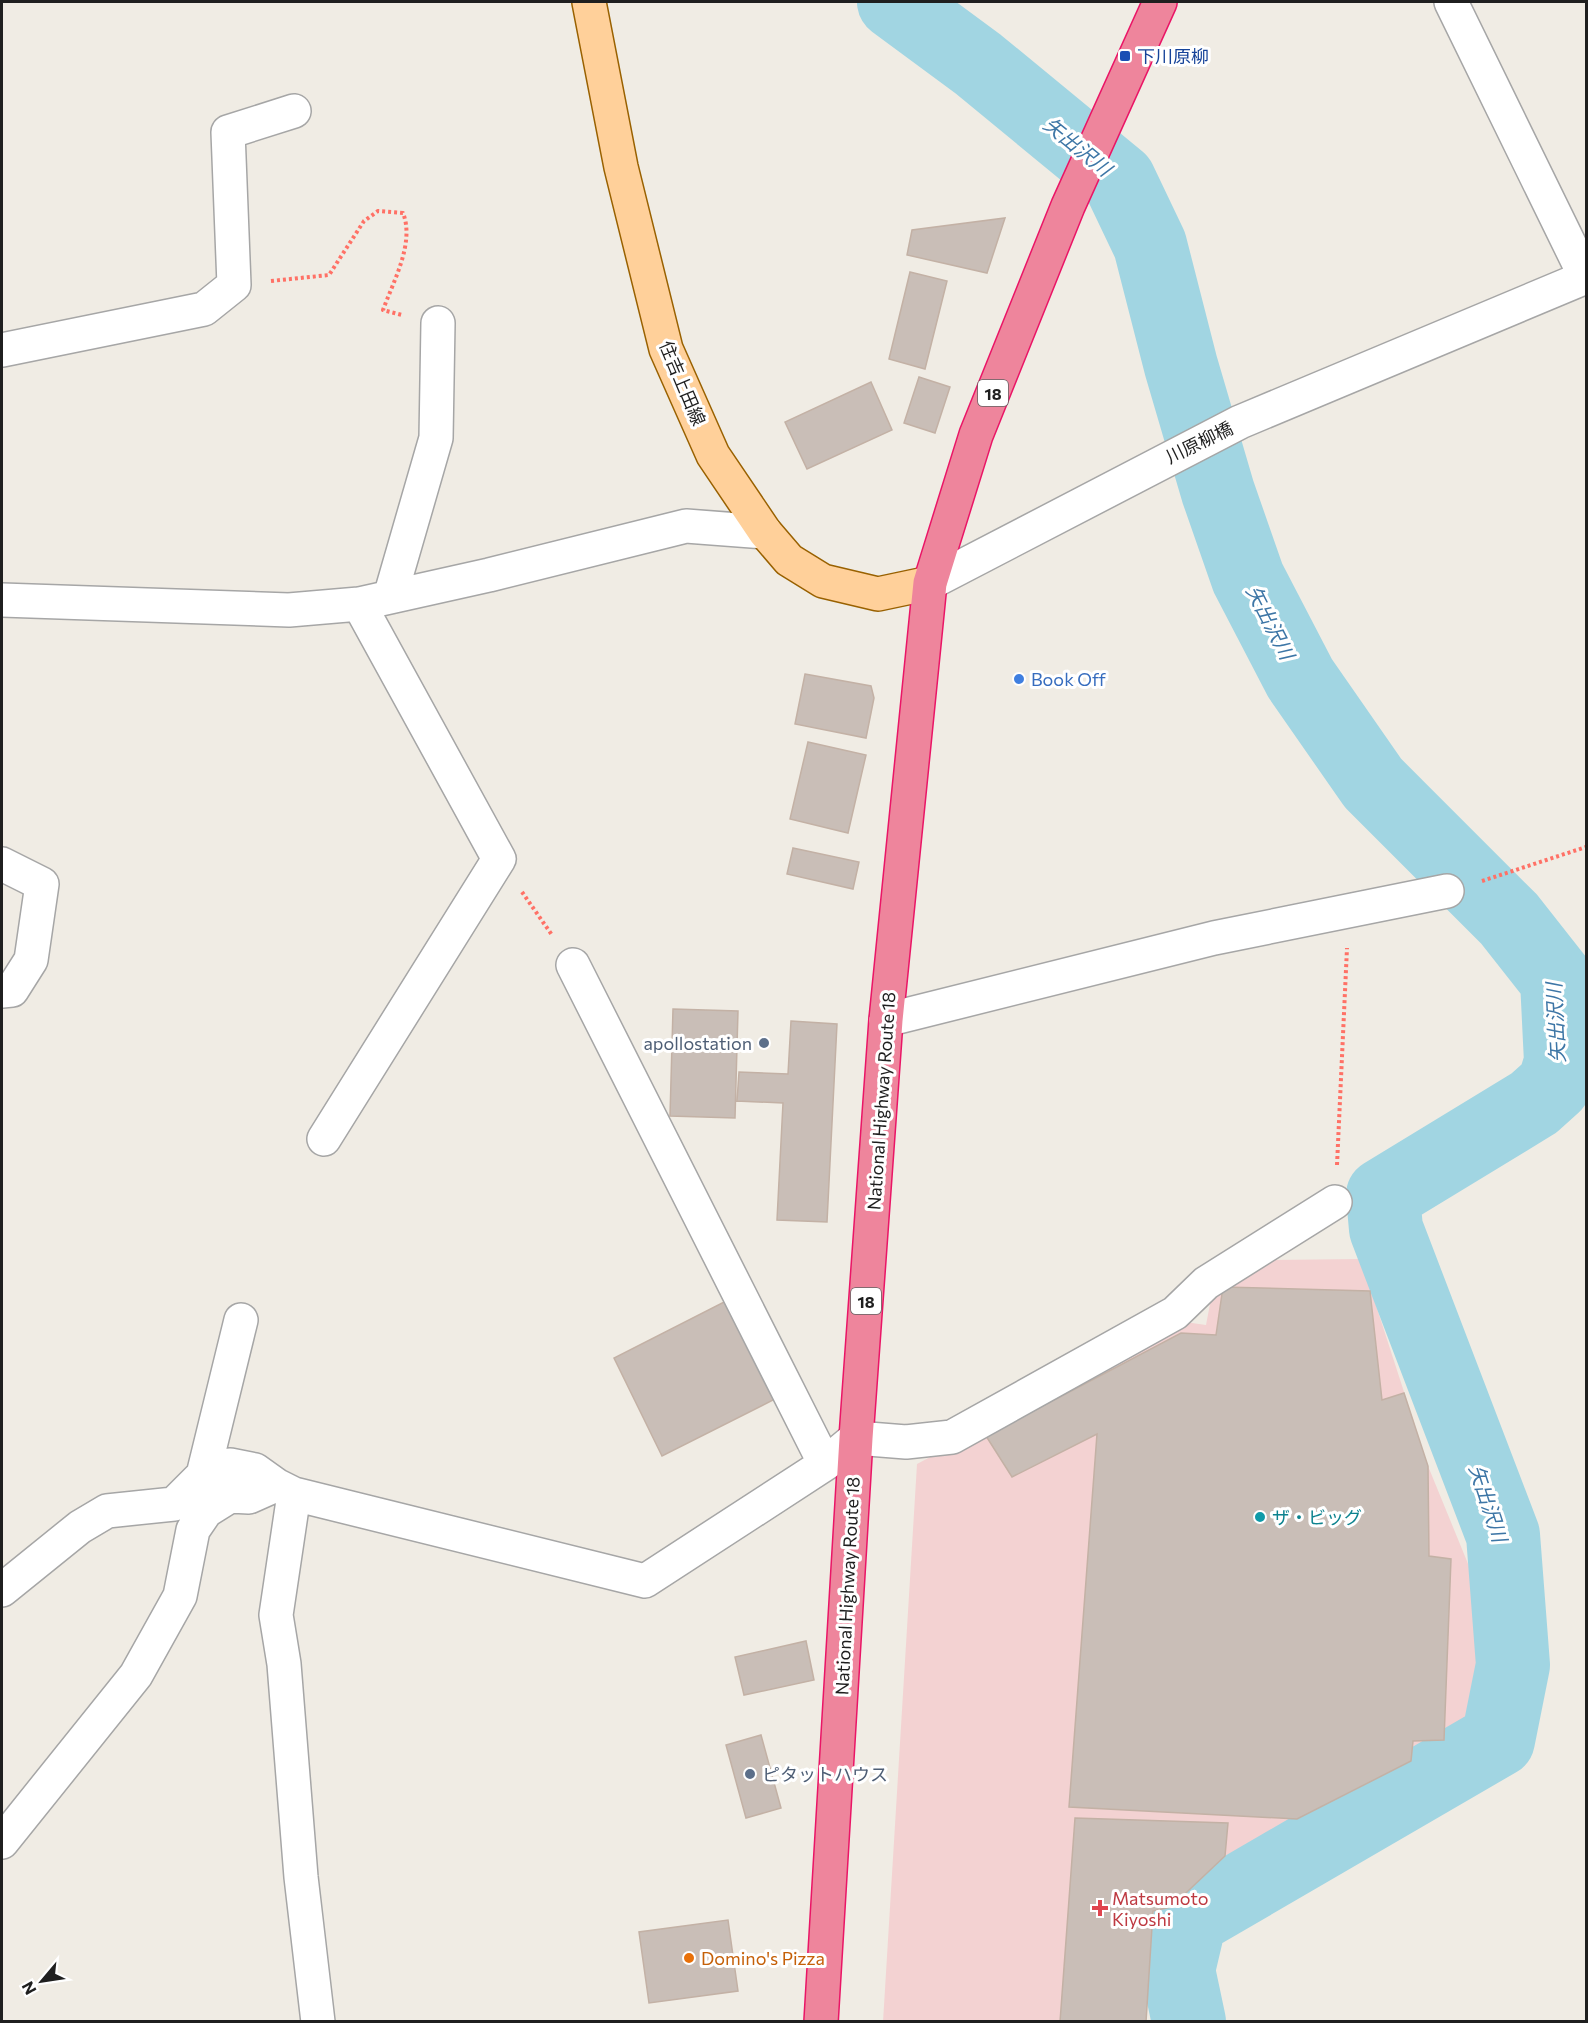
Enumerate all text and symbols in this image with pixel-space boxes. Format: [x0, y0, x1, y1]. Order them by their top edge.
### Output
place label: 下川原柳 [1137, 45, 1209, 67]
marker: 下川原柳 [1118, 49, 1132, 63]
water label: 矢出沢川 [1039, 112, 1118, 182]
street label: 住吉上田線 [655, 337, 711, 429]
road number: 18 [978, 380, 1008, 406]
street label: 川原柳橋 [1162, 416, 1236, 468]
water label: 矢出沢川 [1242, 581, 1301, 665]
place label: Book Off [1031, 668, 1106, 690]
marker: Book Off [1012, 672, 1026, 686]
water label: 矢出沢川 [1541, 980, 1569, 1064]
street label: National Highway Route 18 [862, 991, 900, 1211]
place label: apollostation [643, 1032, 752, 1054]
marker: apollostation [757, 1036, 771, 1050]
road number: 18 [851, 1288, 881, 1314]
water label: 矢出沢川 [1465, 1461, 1513, 1547]
street label: National Highway Route 18 [830, 1476, 864, 1696]
place label: ザ・ビッグ [1272, 1506, 1362, 1528]
marker: ザ・ビッグ [1253, 1510, 1267, 1524]
place label: ピタットハウス [762, 1763, 888, 1785]
marker: ピタットハウス [743, 1767, 757, 1781]
place label: Matsumoto Kiyoshi [1112, 1887, 1208, 1930]
marker: Matsumoto Kiyoshi [1093, 1901, 1107, 1915]
place label: Domino's Pizza [701, 1947, 825, 1969]
north arrow [12, 1951, 72, 2011]
marker: Domino's Pizza [682, 1951, 696, 1965]
text: N [17, 1979, 40, 1998]

